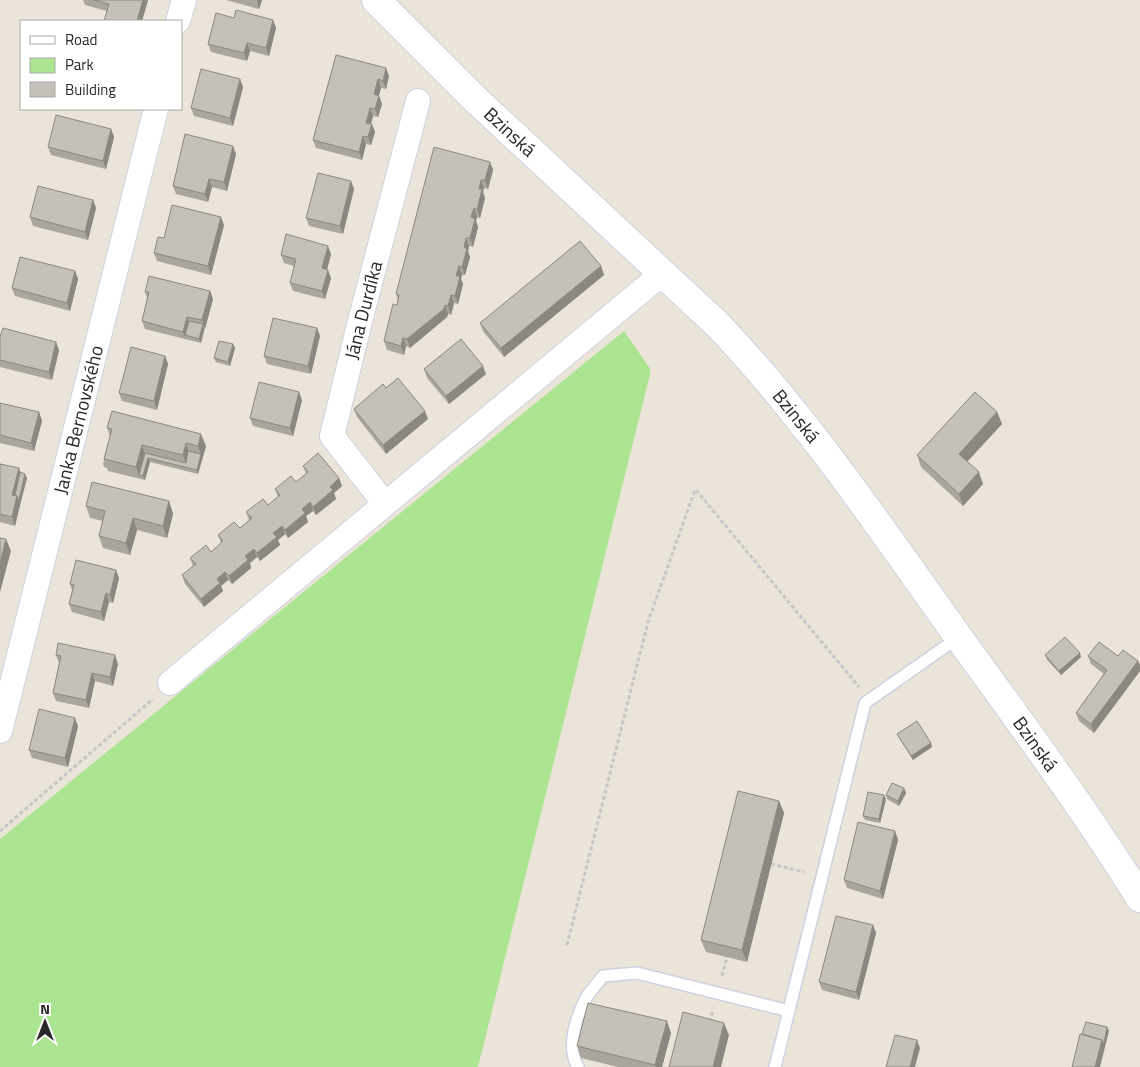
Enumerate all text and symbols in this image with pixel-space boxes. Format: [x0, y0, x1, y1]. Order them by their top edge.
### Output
legend [20, 20, 182, 110]
text: Road [65, 28, 97, 51]
text: Park [65, 53, 94, 76]
text: Building [65, 78, 116, 101]
street label: Bzinská [478, 100, 543, 163]
street label: Jána Durdíka [336, 257, 389, 362]
street label: Janka Bernovského [45, 342, 110, 497]
street label: Bzinská [766, 382, 828, 449]
street label: Bzinská [1006, 710, 1066, 778]
north arrow [20, 997, 70, 1047]
text: N [40, 998, 50, 1019]

